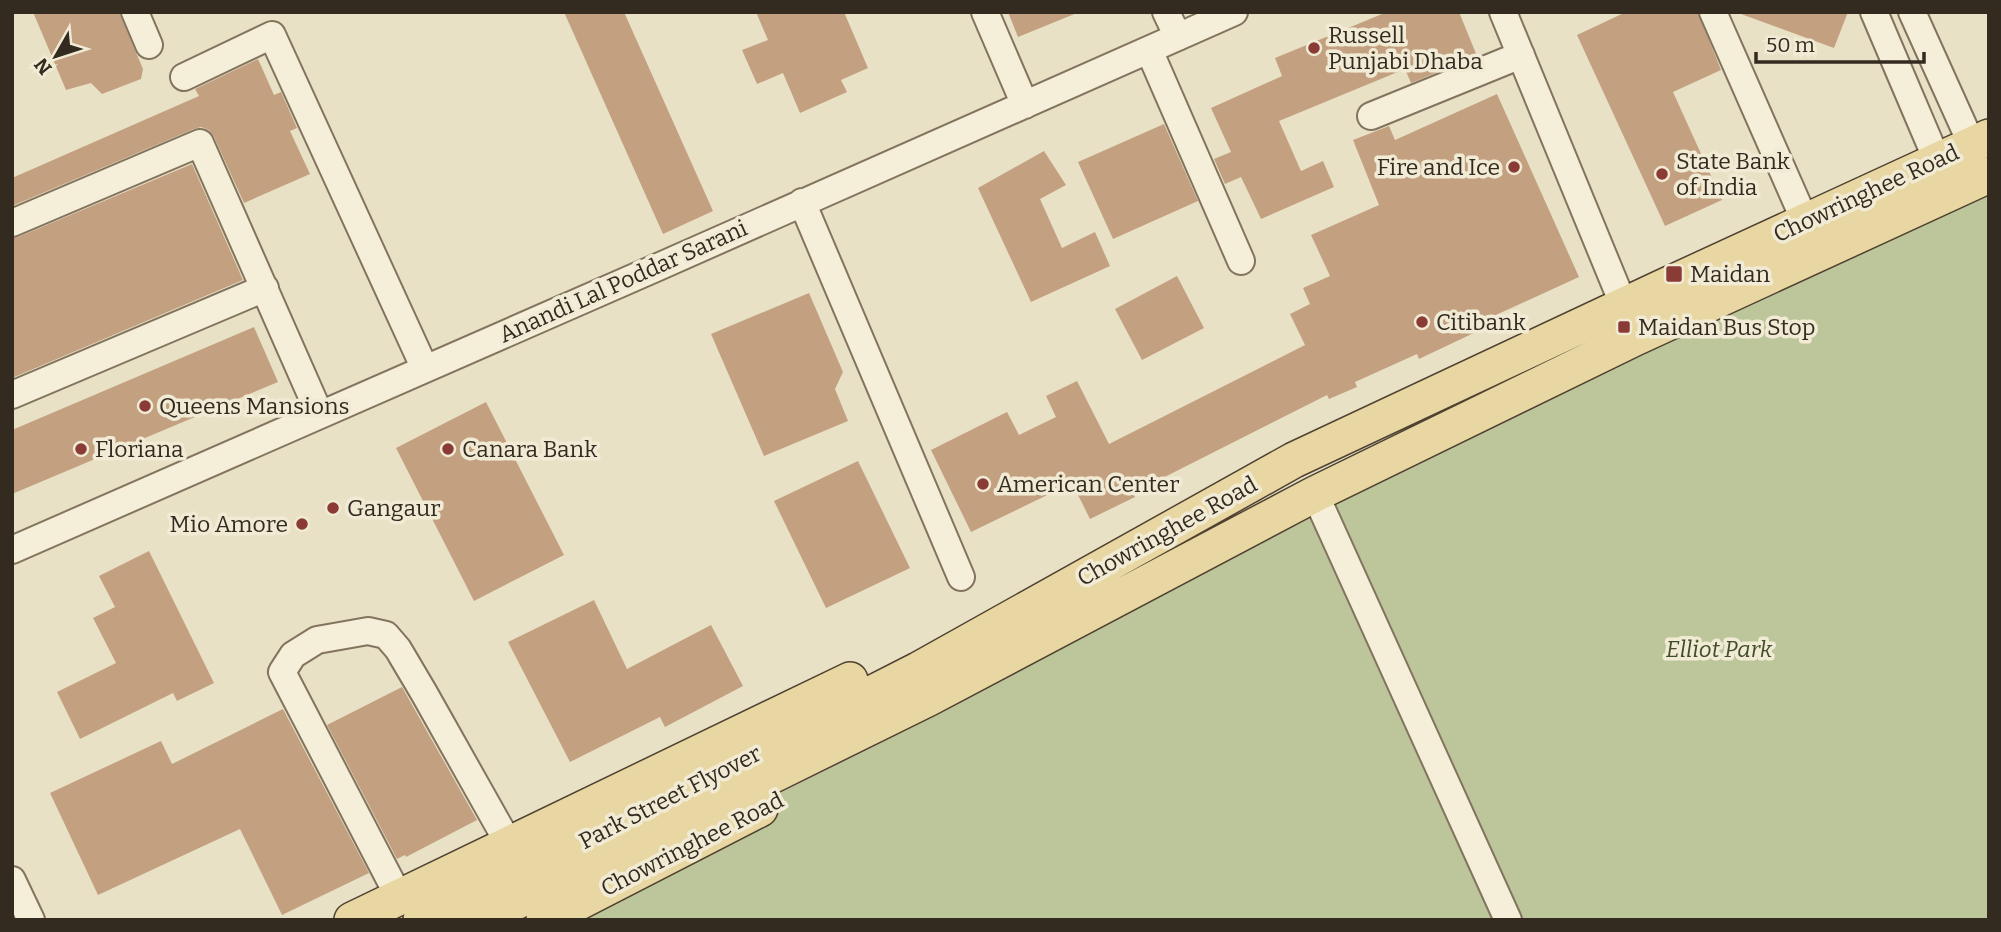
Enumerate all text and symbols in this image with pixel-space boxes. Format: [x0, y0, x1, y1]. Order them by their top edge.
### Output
north arrow [21, 21, 91, 91]
place label: Russell Punjabi Dhaba [1328, 21, 1483, 75]
scale bar [1756, 21, 1924, 65]
text: 50 m [1766, 32, 1815, 58]
marker: Russell Punjabi Dhaba [1306, 40, 1322, 56]
text: N [29, 53, 57, 79]
street label: Chowringhee Road [1769, 138, 1964, 248]
place label: State Bank of India [1676, 147, 1790, 201]
place label: Fire and Ice [1377, 153, 1500, 181]
marker: Fire and Ice [1506, 159, 1522, 175]
marker: State Bank of India [1654, 166, 1670, 182]
street label: Anandi Lal Poddar Sarani [494, 213, 752, 348]
place label: Maidan [1690, 260, 1770, 288]
marker: Maidan [1664, 264, 1684, 284]
place label: Citibank [1436, 308, 1526, 336]
place label: Maidan Bus Stop [1638, 313, 1815, 341]
marker: Citibank [1414, 314, 1430, 330]
marker: Maidan Bus Stop [1616, 319, 1632, 335]
place label: Queens Mansions [159, 392, 350, 420]
marker: Queens Mansions [137, 398, 153, 414]
place label: Floriana [95, 435, 184, 463]
place label: Canara Bank [462, 435, 597, 463]
marker: Floriana [73, 441, 89, 457]
marker: Canara Bank [440, 441, 456, 457]
place label: American Center [997, 470, 1179, 498]
street label: Chowringhee Road [1072, 470, 1262, 592]
marker: American Center [975, 476, 991, 492]
place label: Gangaur [347, 494, 440, 522]
marker: Gangaur [325, 500, 341, 516]
place label: Mio Amore [170, 510, 288, 538]
marker: Mio Amore [294, 516, 310, 532]
park label: Elliot Park [1666, 635, 1773, 663]
street label: Park Street Flyover [574, 739, 766, 855]
street label: Chowringhee Road [596, 786, 788, 902]

